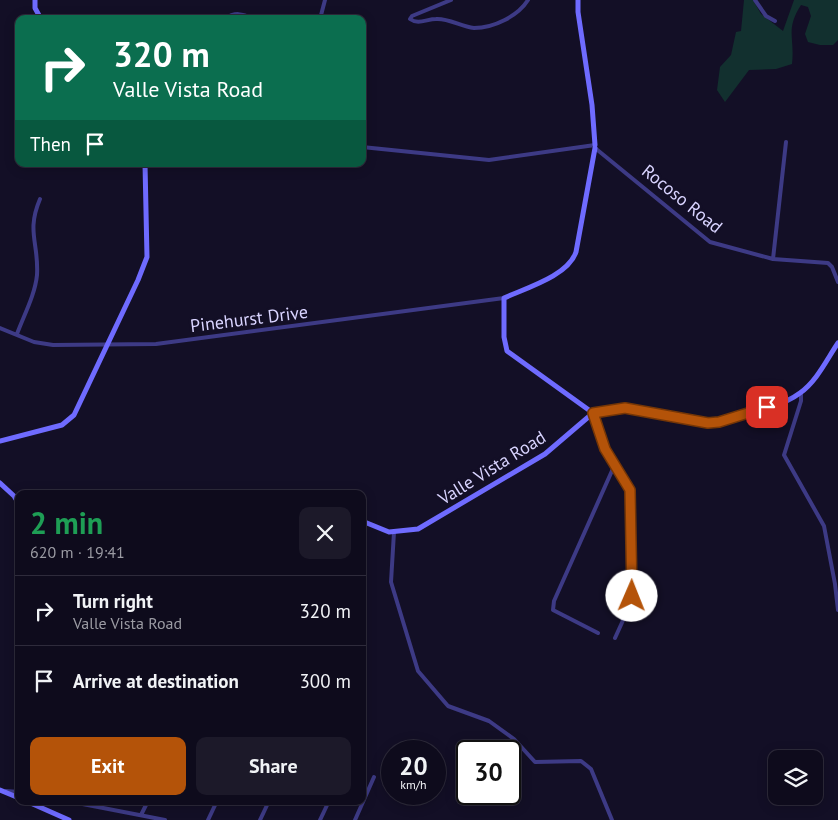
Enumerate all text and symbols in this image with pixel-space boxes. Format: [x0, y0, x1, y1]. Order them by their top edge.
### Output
text: 320 m [113, 31, 210, 77]
icon: right [30, 35, 95, 100]
text: Valle Vista Road [113, 75, 263, 103]
icon: arrive [81, 130, 109, 158]
text: Then [30, 132, 71, 156]
street label: Rocoso Road [637, 159, 727, 238]
street label: Pinehurst Drive [189, 300, 309, 337]
pin [746, 386, 788, 428]
icon: arrive [753, 393, 781, 421]
street label: Valle Vista Road [433, 425, 550, 510]
text: 2 min [30, 503, 103, 542]
button: close [299, 507, 351, 559]
text: 620 m · 19:41 [30, 542, 125, 562]
position arrow [605, 569, 657, 621]
text: Turn right [73, 589, 153, 613]
icon: right [30, 597, 58, 625]
text: 320 m [299, 599, 351, 623]
text: Valle Vista Road [73, 613, 182, 633]
icon: arrive [30, 667, 58, 695]
text: Arrive at destination [73, 669, 239, 693]
text: 300 m [299, 669, 351, 693]
button: Exit [30, 737, 186, 795]
button: Share [196, 737, 351, 795]
speed limit sign: 30 [456, 740, 521, 805]
text: 20 [399, 750, 428, 782]
map controls [768, 750, 823, 805]
button: layers [768, 750, 823, 805]
text: km/h [400, 777, 427, 792]

